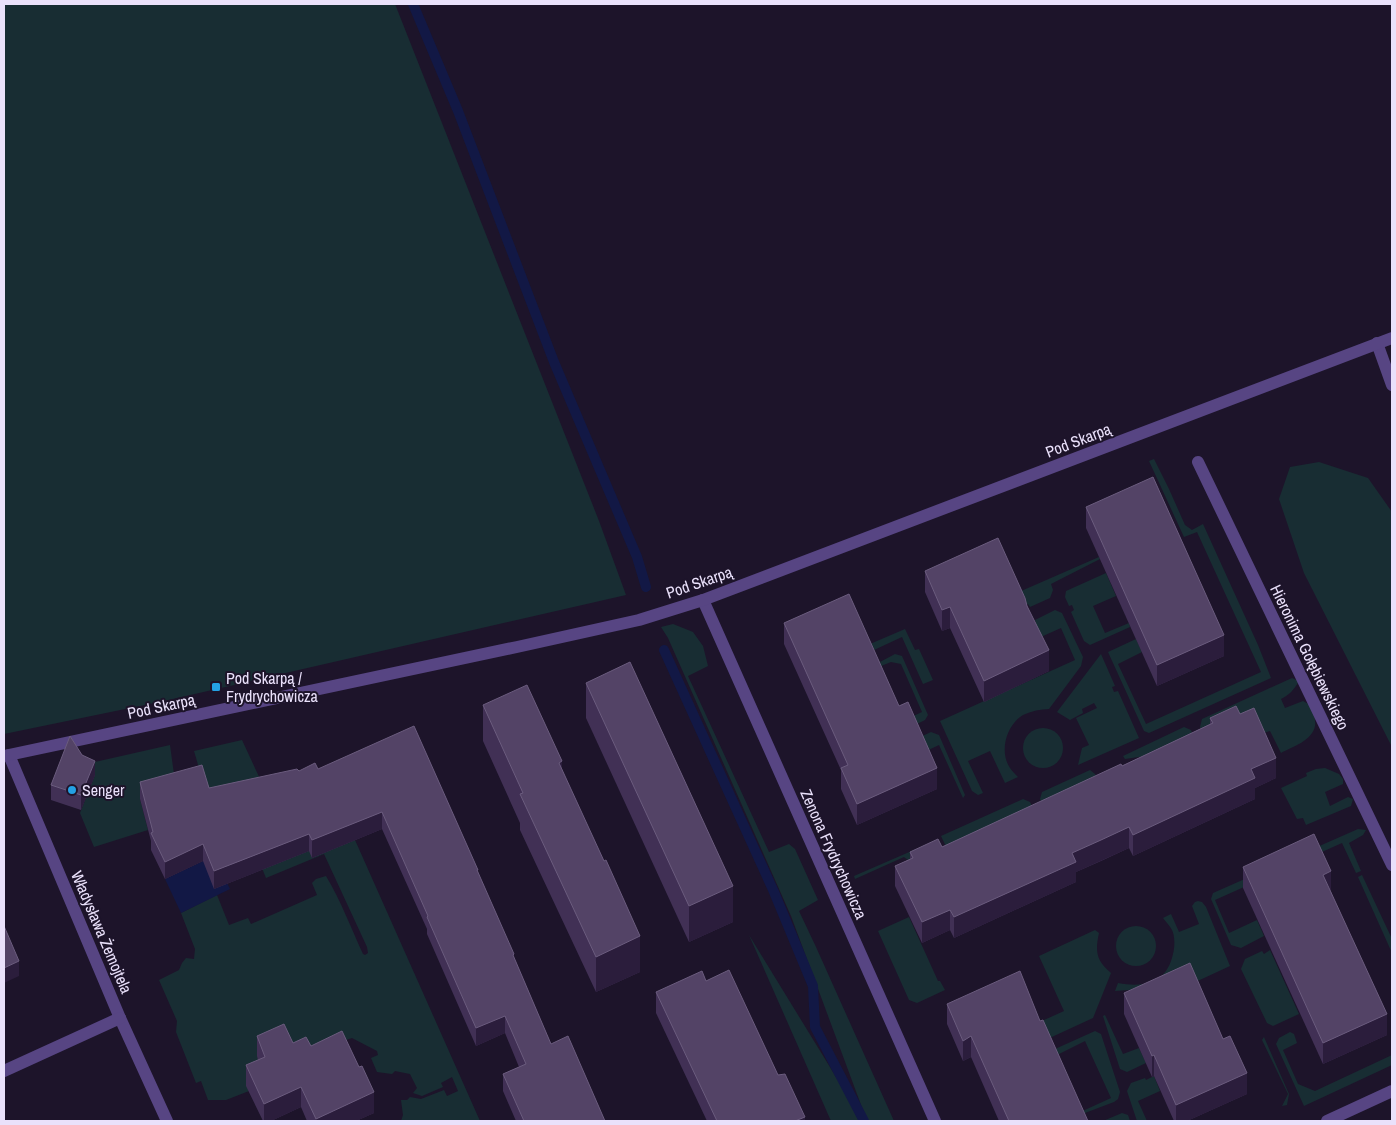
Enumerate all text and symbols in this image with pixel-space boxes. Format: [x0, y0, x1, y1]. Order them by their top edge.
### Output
street label: Pod Skarpą [1042, 417, 1115, 463]
street label: Pod Skarpą [663, 560, 736, 604]
street label: Hieronima Gołębiewskiego [1265, 581, 1355, 733]
place label: Pod Skarpą / Frydrychowicza [226, 667, 319, 707]
marker: Pod Skarpą / Frydrychowicza [210, 681, 222, 693]
street label: Pod Skarpą [125, 688, 198, 724]
place label: Senger [82, 779, 125, 801]
marker: Senger [66, 784, 78, 796]
street label: Zenona Frydrychowicza [795, 786, 873, 923]
street label: Władysława Żemojtela [66, 867, 138, 997]

